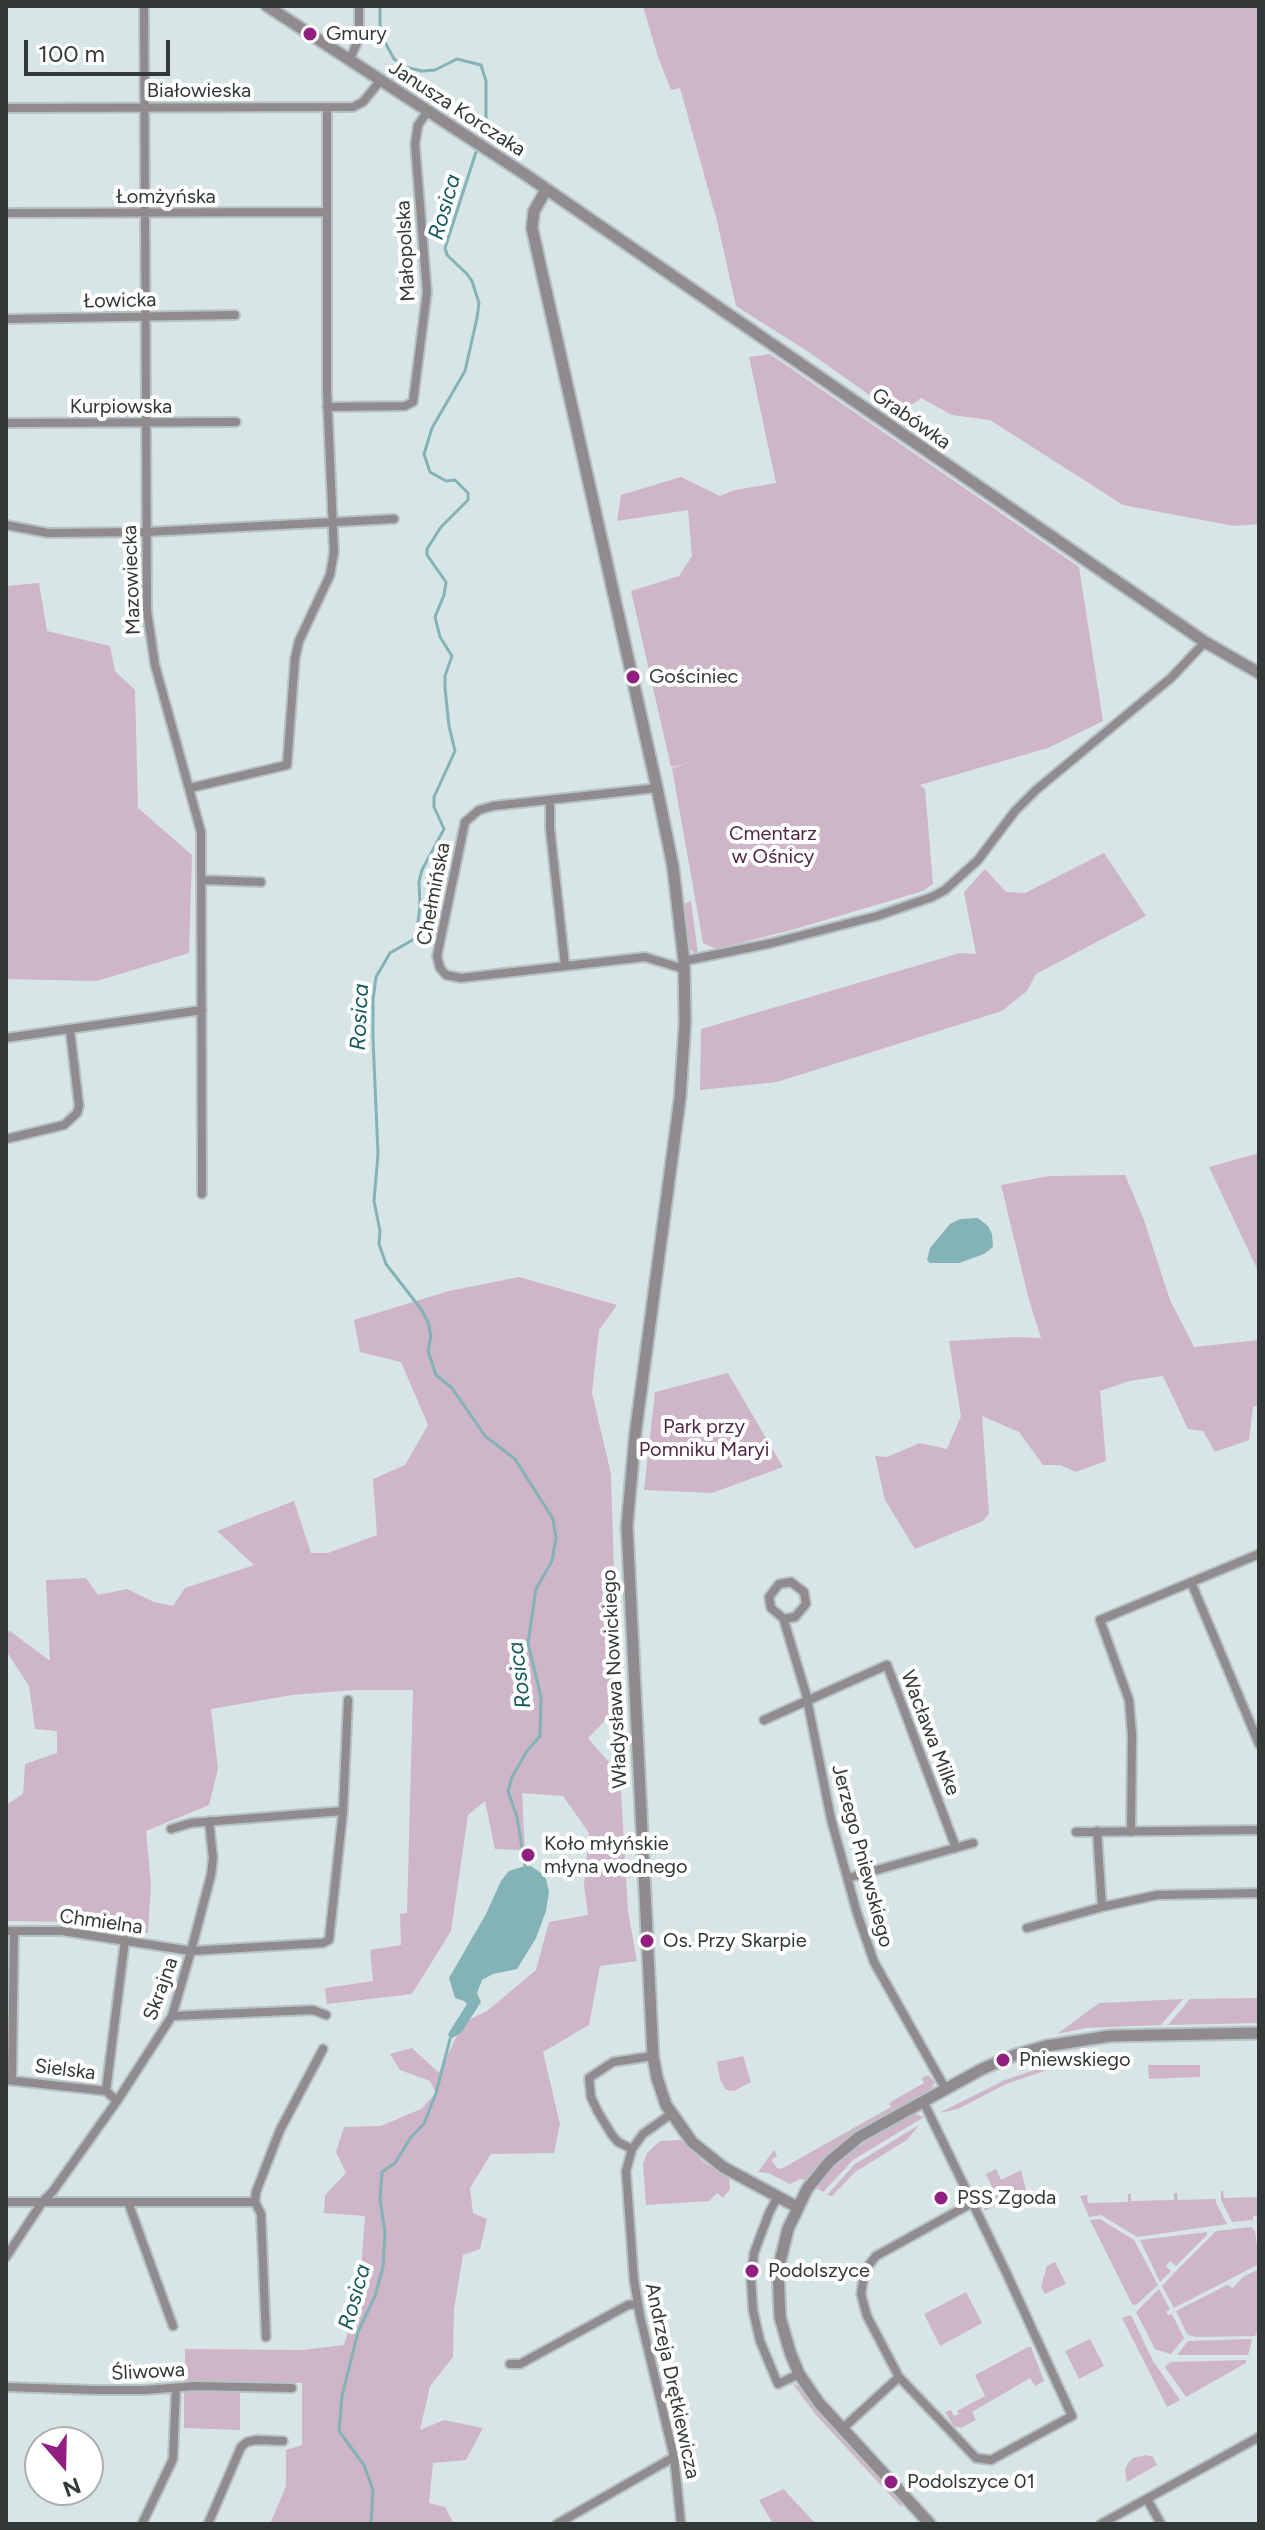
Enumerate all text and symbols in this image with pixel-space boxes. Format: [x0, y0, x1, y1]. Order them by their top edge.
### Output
place label: Gmury [326, 22, 387, 46]
scale bar [28, 24, 174, 74]
marker: Gmury [301, 25, 319, 43]
text: 100 m [38, 39, 105, 68]
street label: Janusza Korczaka [384, 56, 530, 162]
street label: Białowieska [147, 79, 251, 103]
water label: Rosica [423, 171, 467, 243]
street label: Łomżyńska [116, 185, 216, 209]
street label: Małopolska [391, 200, 421, 302]
street label: Łowicka [84, 288, 156, 314]
street label: Grabówka [867, 383, 955, 455]
street label: Kurpiowska [70, 395, 172, 419]
street label: Mazowiecka [118, 525, 146, 635]
place label: Gościniec [649, 665, 738, 689]
marker: Gościniec [624, 668, 642, 686]
park label: Cmentarz w Ośnicy [729, 822, 817, 869]
street label: Chełmińska [412, 841, 456, 947]
water label: Rosica [345, 983, 375, 1051]
park label: Park przy Pomniku Maryi [639, 1415, 769, 1462]
street label: Władysława Nowickiego [597, 1569, 633, 1789]
water label: Rosica [503, 1640, 537, 1710]
street label: Wacława Milke [895, 1667, 965, 1799]
street label: Jerzego Pniewskiego [826, 1762, 898, 1950]
place label: Koło młyńskie młyna wodnego [544, 1832, 688, 1879]
marker: Koło młyńskie młyna wodnego [519, 1846, 537, 1864]
street label: Chmielna [58, 1904, 144, 1940]
place label: Os. Przy Skarpie [663, 1929, 807, 1953]
marker: Os. Przy Skarpie [638, 1932, 656, 1950]
street label: Skrajna [138, 1954, 184, 2024]
place label: Pniewskiego [1019, 2048, 1131, 2072]
marker: Pniewskiego [994, 2051, 1012, 2069]
street label: Sielska [33, 2054, 97, 2086]
place label: PSS Zgoda [957, 2186, 1056, 2210]
marker: PSS Zgoda [932, 2189, 950, 2207]
place label: Podolszyce [768, 2259, 870, 2283]
water label: Rosica [333, 2261, 377, 2333]
marker: Podolszyce [743, 2262, 761, 2280]
street label: Andrzeja Drętkiewicza [640, 2281, 704, 2481]
street label: Śliwowa [111, 2358, 185, 2386]
north arrow [24, 2426, 104, 2506]
place label: Podolszyce 01 [907, 2470, 1035, 2494]
text: N [59, 2472, 84, 2503]
marker: Podolszyce 01 [882, 2473, 900, 2491]

